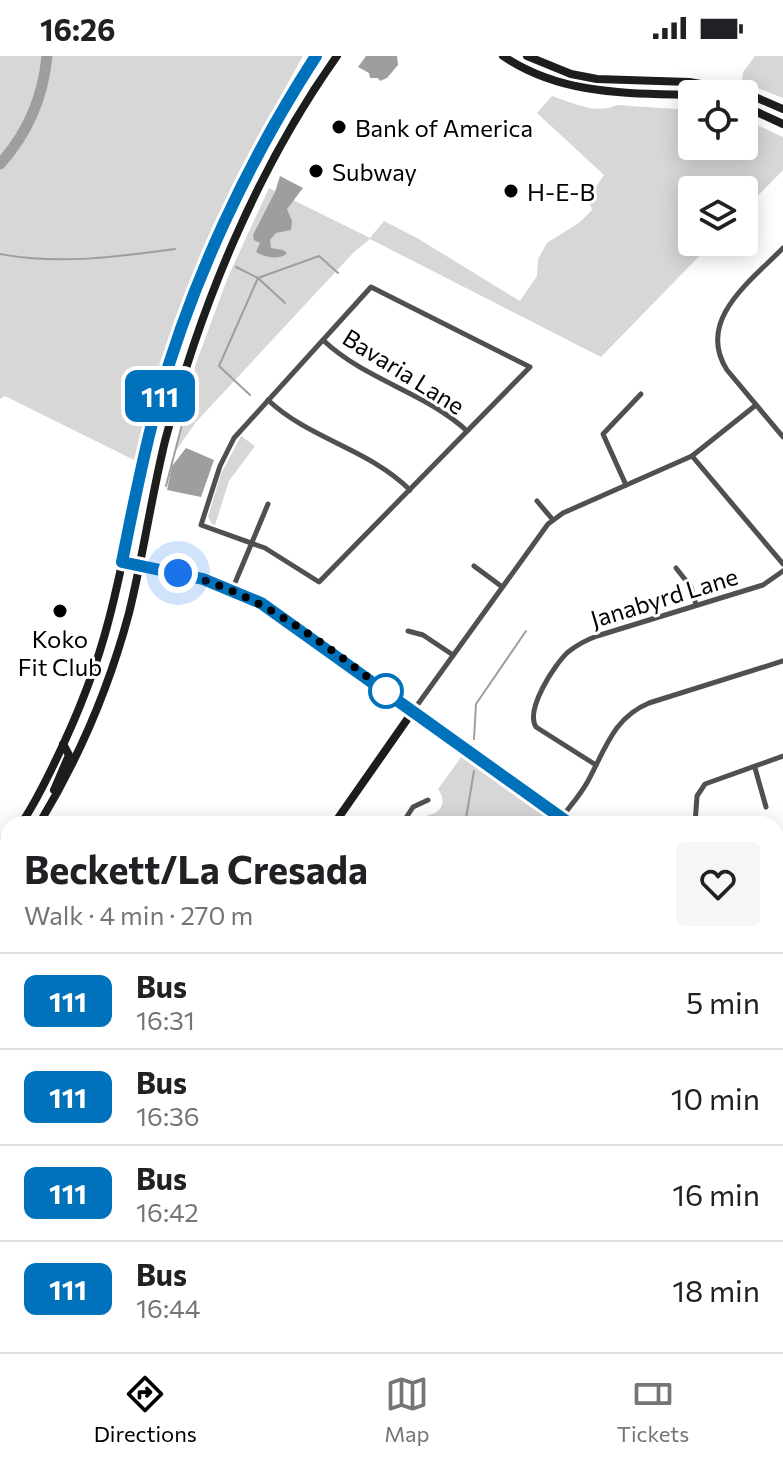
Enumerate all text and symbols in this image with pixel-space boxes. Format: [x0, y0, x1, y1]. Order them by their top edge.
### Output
text: 16:26 [40, 10, 115, 47]
map controls [678, 80, 758, 256]
button: locate [678, 80, 758, 160]
place label: Bank of America [355, 113, 533, 142]
marker: Bank of America [330, 118, 348, 136]
place label: Subway [332, 157, 417, 186]
marker: Subway [307, 162, 325, 180]
button: layers [678, 176, 758, 256]
place label: H-E-B [527, 177, 595, 206]
marker: H-E-B [502, 182, 520, 200]
street label: Bavaria Lane [338, 322, 470, 420]
line badge: 111 [114, 370, 206, 422]
text: 111 [141, 379, 179, 413]
your location [158, 553, 198, 593]
street label: Janabyrd Lane [587, 561, 741, 633]
marker: Koko Fit Club [51, 602, 69, 620]
place label: Koko Fit Club [18, 624, 102, 681]
unlabelled marker [369, 674, 403, 708]
button: heart [676, 842, 760, 926]
text: Beckett/La Cresada [24, 845, 368, 892]
text: Walk · 4 min · 270 m [24, 899, 253, 930]
text: Bus [136, 967, 187, 1004]
text: 5 min [686, 983, 760, 1020]
text: 111 [49, 984, 87, 1018]
text: 16:31 [136, 1004, 195, 1035]
text: Bus [136, 1063, 187, 1100]
text: 10 min [671, 1079, 760, 1116]
text: 111 [49, 1080, 87, 1114]
text: 16:36 [136, 1100, 200, 1131]
text: Bus [136, 1159, 187, 1196]
text: 16 min [672, 1175, 760, 1212]
text: 111 [49, 1176, 87, 1210]
text: 16:42 [136, 1196, 199, 1227]
text: Bus [136, 1255, 187, 1292]
text: 18 min [672, 1271, 760, 1308]
text: 111 [49, 1272, 87, 1306]
text: 16:44 [136, 1292, 200, 1323]
tab: Directions [94, 1372, 197, 1447]
tab: Map [384, 1372, 430, 1447]
tab: Tickets [617, 1372, 689, 1447]

